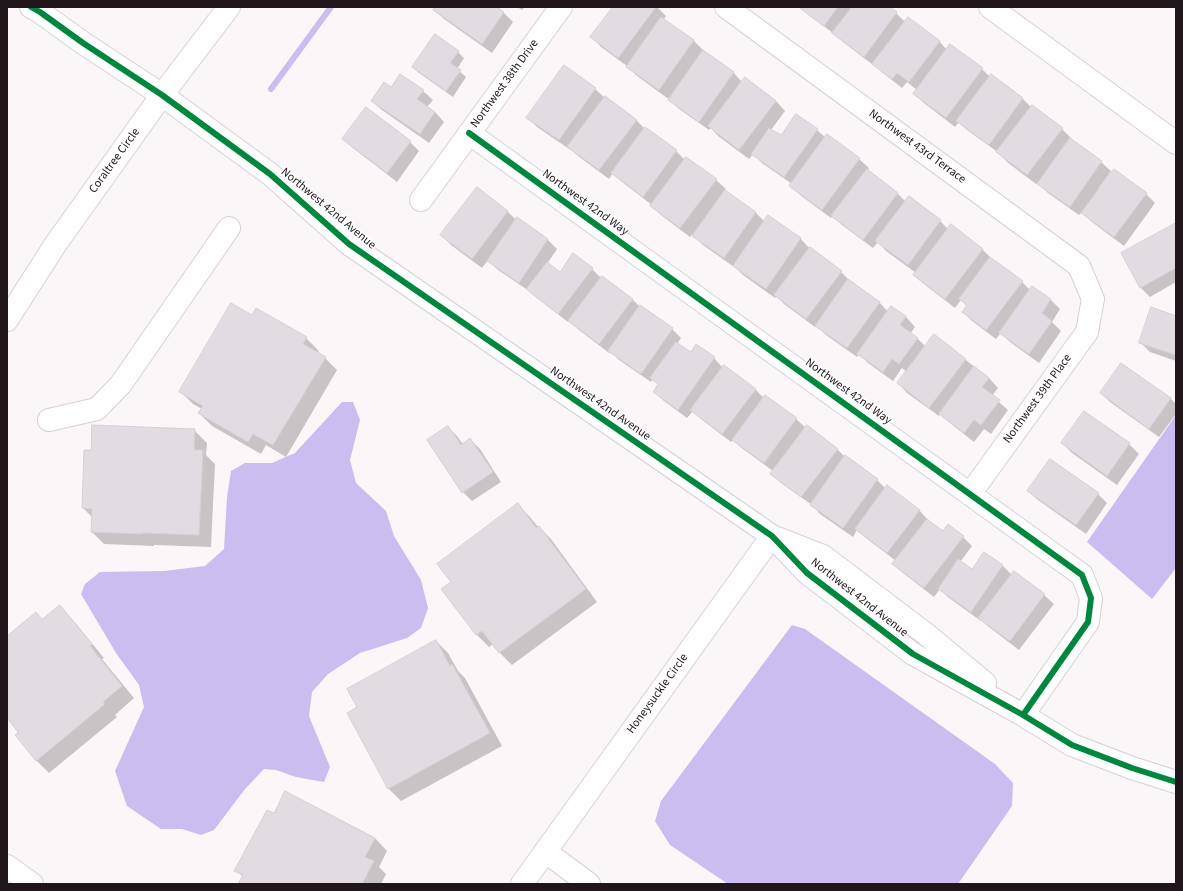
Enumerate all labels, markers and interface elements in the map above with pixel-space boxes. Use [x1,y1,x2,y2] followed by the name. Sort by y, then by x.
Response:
[468,37,542,131] street label: Northwest 38th Drive
[866,107,968,187] street label: Northwest 43rd Terrace
[87,126,143,196] street label: Coraltree Circle
[278,165,378,253] street label: Northwest 42nd Avenue
[539,167,631,239] street label: Northwest 42nd Way
[1001,352,1075,446] street label: Northwest 39th Place
[802,356,894,428] street label: Northwest 42nd Way
[547,364,653,444] street label: Northwest 42nd Avenue
[808,556,910,640] street label: Northwest 42nd Avenue
[624,651,692,737] street label: Honeysuckle Circle

